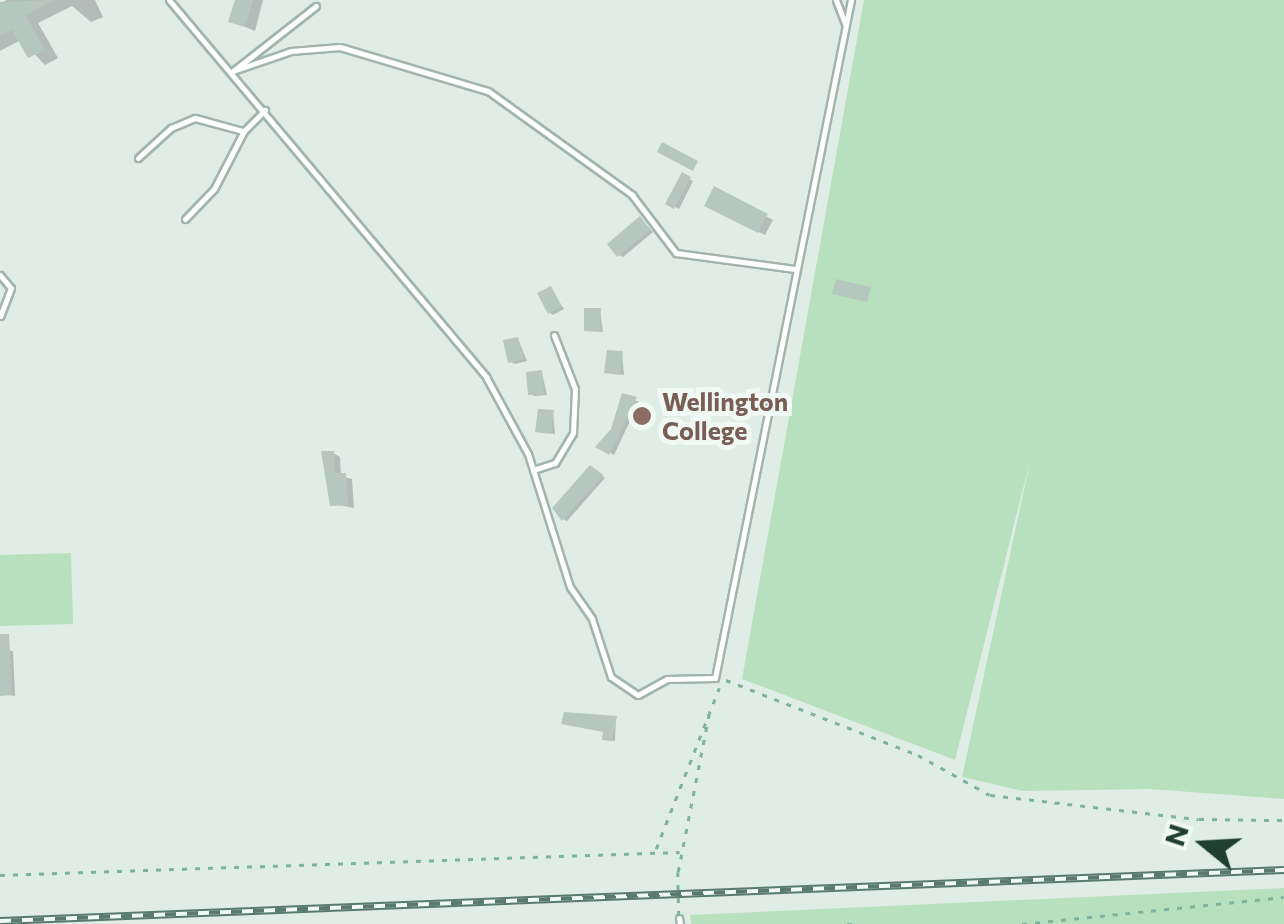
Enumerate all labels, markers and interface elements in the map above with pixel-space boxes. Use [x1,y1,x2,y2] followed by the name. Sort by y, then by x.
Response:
[662,387,788,446] place label: Wellington College
[631,405,653,427] marker: Wellington College
[1154,794,1254,894] north arrow
[1156,819,1195,850] text: N

